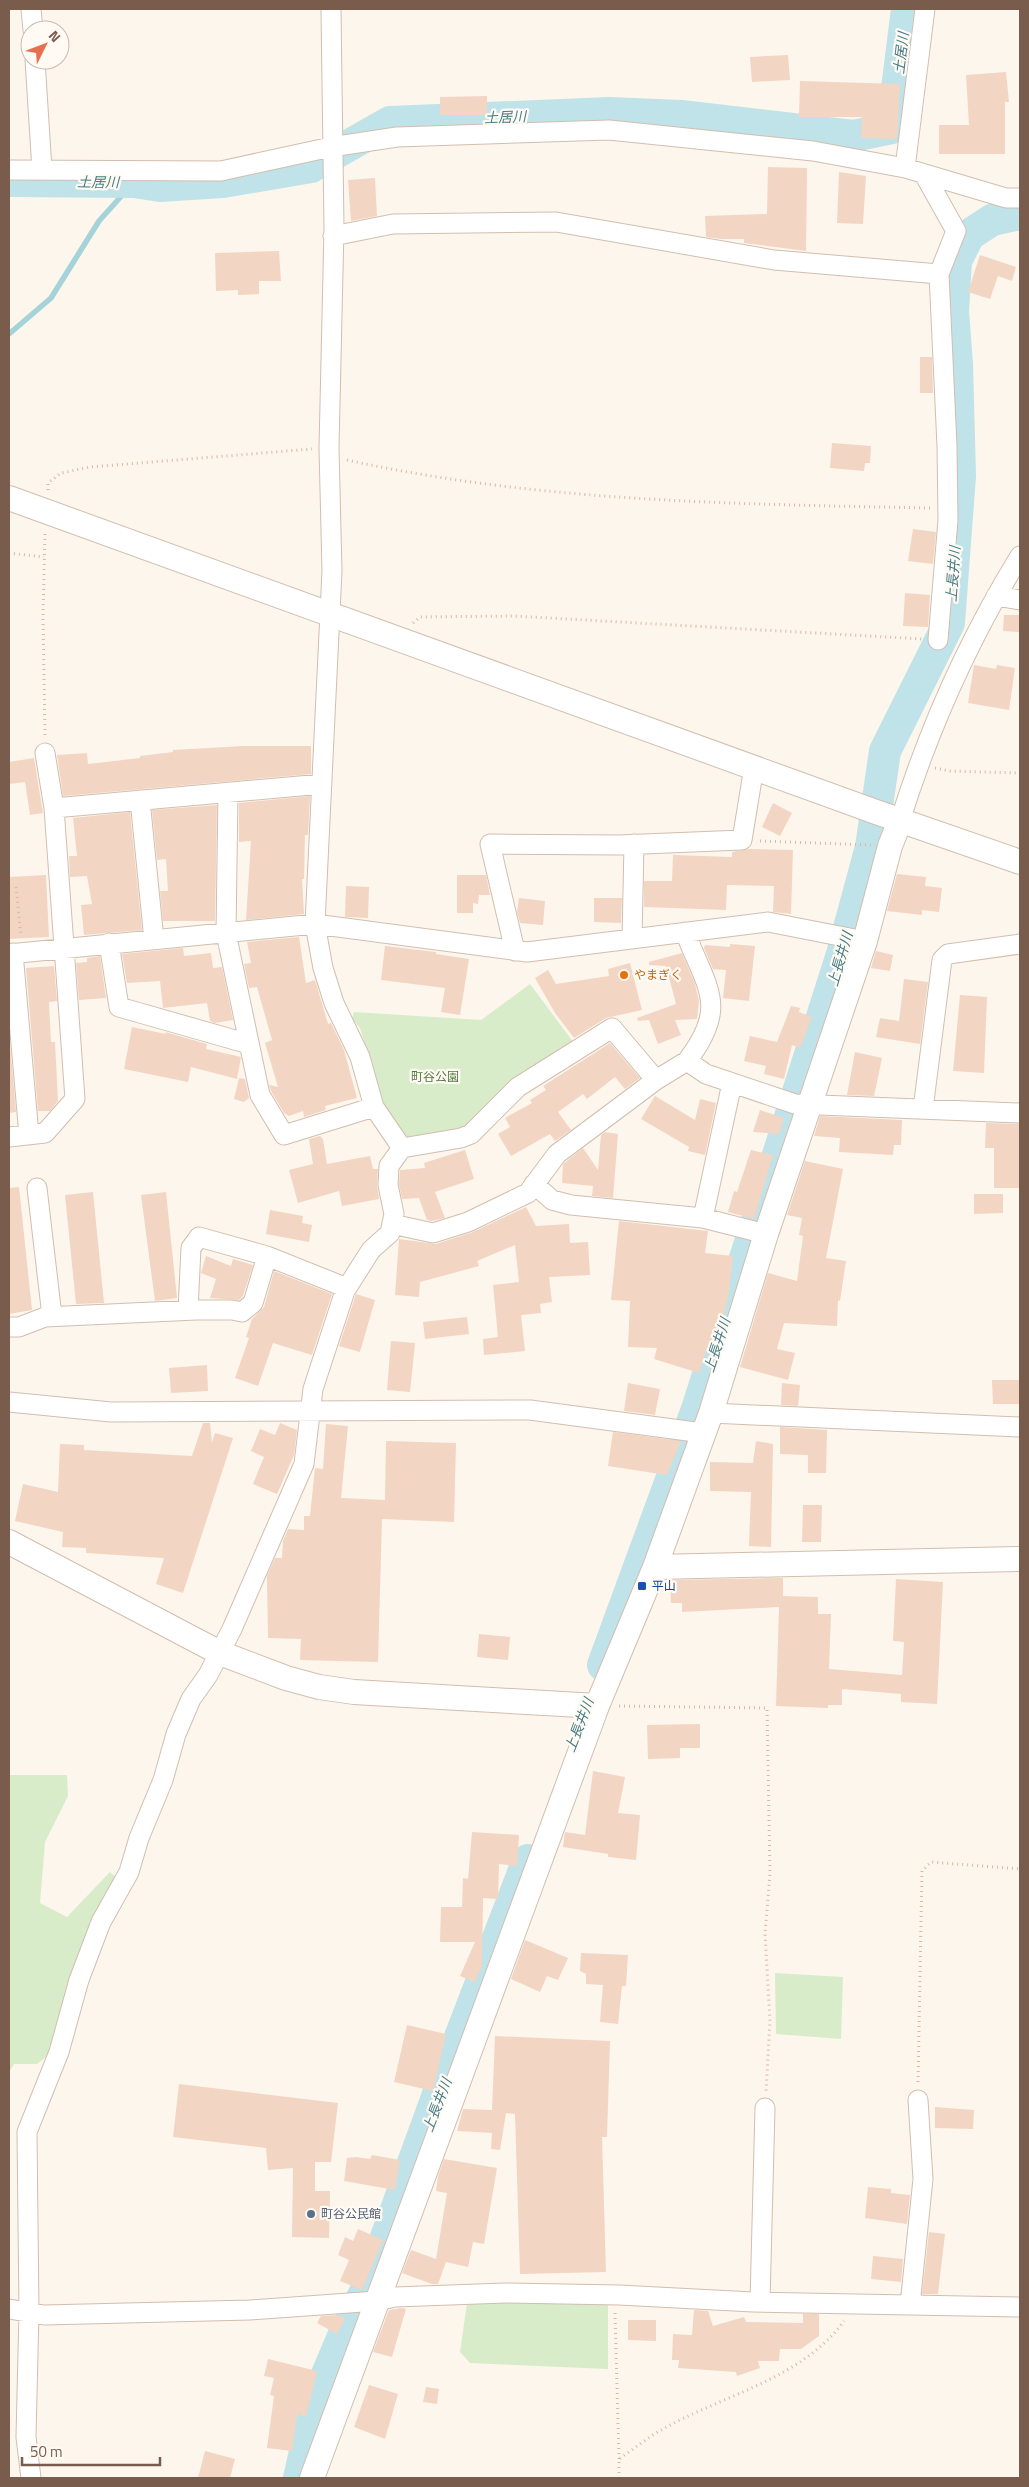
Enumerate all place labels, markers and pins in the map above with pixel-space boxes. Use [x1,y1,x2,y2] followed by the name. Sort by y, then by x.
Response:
[634,965,682,984] place label: やまぎく
[618,969,630,981] marker: やまぎく
[652,1576,676,1595] place label: 平山
[636,1580,648,1592] marker: 平山
[321,2204,381,2223] place label: 町谷公民館
[305,2208,317,2220] marker: 町谷公民館

